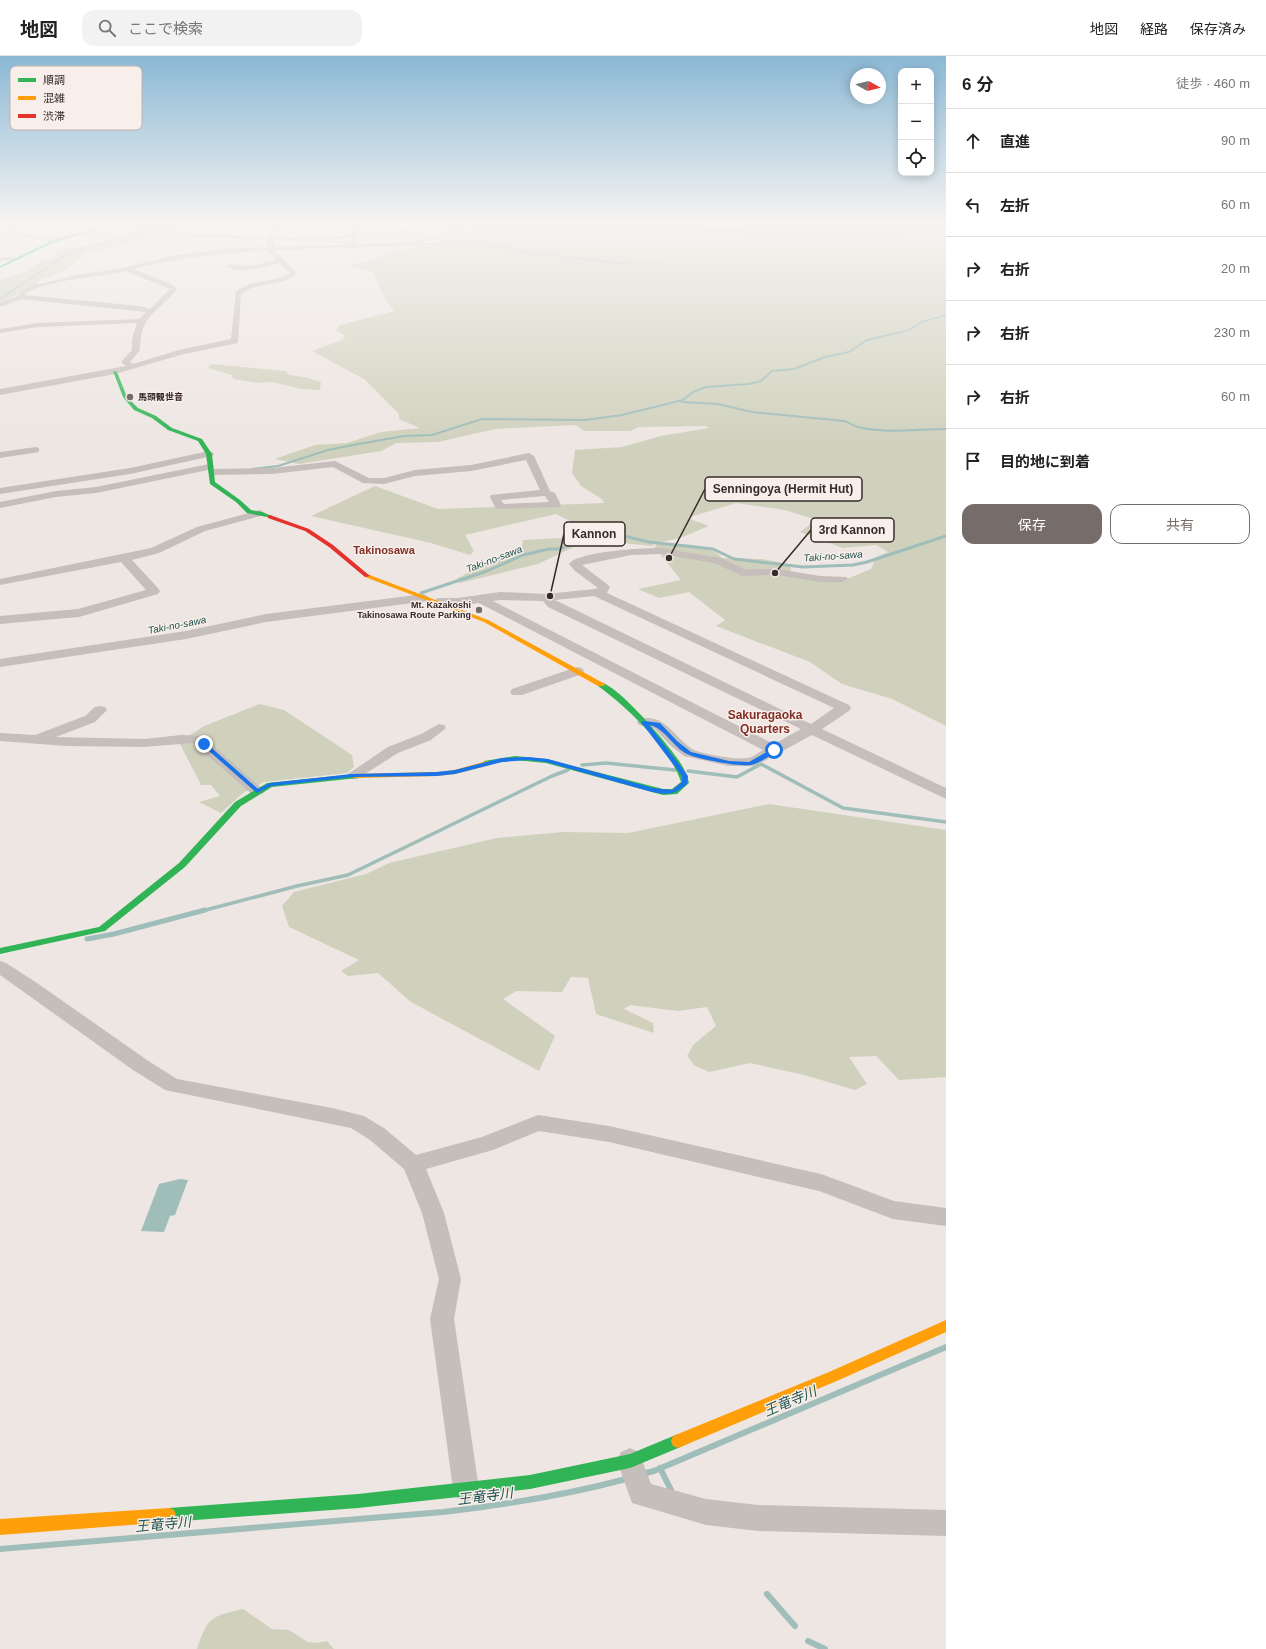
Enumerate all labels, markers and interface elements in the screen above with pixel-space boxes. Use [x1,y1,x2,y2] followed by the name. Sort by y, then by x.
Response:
[82,10,362,46] search box
[96,17,118,39] icon: search
[20,19,58,40] text: 地図
[128,20,203,37] text: ここで検索
[1090,21,1118,37] text: 地図
[1140,21,1168,37] text: 経路
[1190,21,1246,37] text: 保存済み
[10,66,142,130] legend
[850,68,886,104] north arrow
[898,68,934,176] map controls
[898,68,934,104] button: +
[43,74,65,86] text: 順調
[962,75,993,94] text: 6 分
[1176,76,1250,91] text: 徒歩 · 460 m
[43,92,65,104] text: 混雑
[898,104,934,140] button: −
[43,110,65,122] text: 渋滞
[962,130,984,152] icon: ahead
[1000,133,1030,150] text: 直進
[1221,133,1250,148] text: 90 m
[898,140,934,176] button: locate
[962,194,984,216] icon: left
[1000,197,1030,214] text: 左折
[1221,197,1250,212] text: 60 m
[962,258,984,280] icon: right
[1000,261,1030,278] text: 右折
[1221,261,1250,276] text: 20 m
[962,322,984,344] icon: right
[1000,325,1030,342] text: 右折
[1214,325,1250,340] text: 230 m
[962,386,984,408] icon: right
[1000,389,1030,406] text: 右折
[1221,389,1250,404] text: 60 m
[125,392,135,402] marker: 馬頭観世音
[138,392,183,402] place label: 馬頭観世音
[962,450,984,472] icon: arrive
[1000,453,1090,470] text: 目的地に到着
[705,477,862,501] callout: Senningoya (Hermit Hut)
[713,482,853,496] text: Senningoya (Hermit Hut)
[962,504,1102,544] button: 保存
[1110,504,1250,544] button: 共有
[811,518,894,542] callout: 3rd Kannon
[564,522,625,546] callout: Kannon
[819,523,885,537] text: 3rd Kannon
[572,527,616,541] text: Kannon
[464,543,524,575] water label: Taki-no-sawa
[353,544,416,556] district label: Takinosawa
[803,548,863,564] water label: Taki-no-sawa
[357,600,471,620] place label: Mt. Kazakoshi Takinosawa Route Parking
[474,605,484,615] marker: Mt. Kazakoshi Takinosawa Route Parking
[147,614,207,636] water label: Taki-no-sawa
[728,708,803,736] district label: Sakuragaoka Quarters
[195,735,213,753] route end
[765,741,783,759] route start
[761,1382,821,1419] water label: 王竜寺川
[456,1484,516,1507] water label: 王竜寺川
[134,1513,194,1534] water label: 王竜寺川

